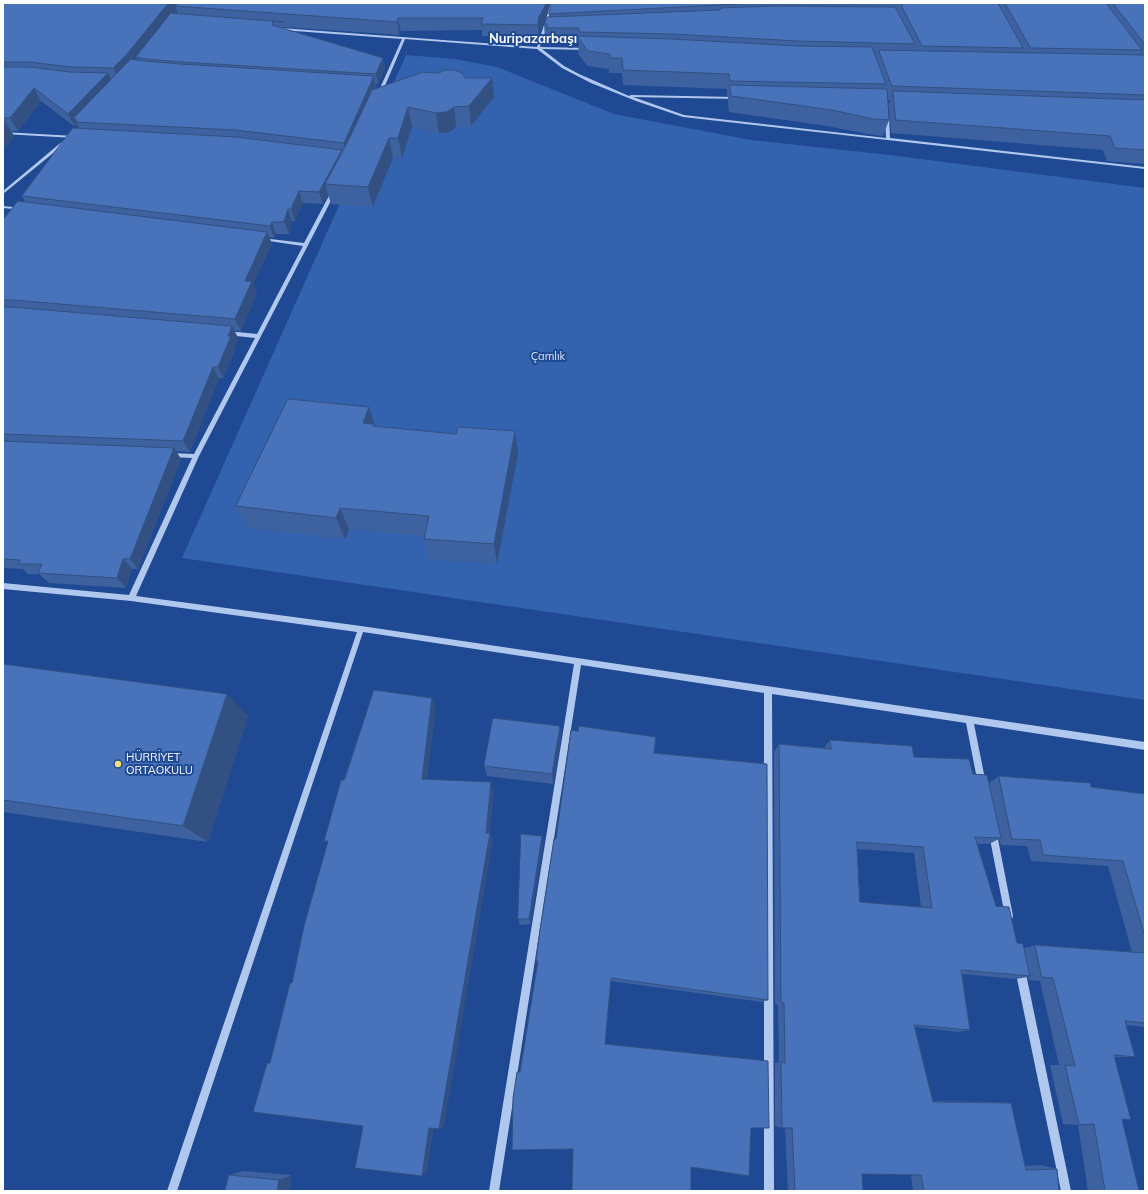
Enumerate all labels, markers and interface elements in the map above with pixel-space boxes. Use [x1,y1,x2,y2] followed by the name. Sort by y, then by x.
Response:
[489,31,577,47] district label: Nuripazarbaşı
[531,350,565,364] park label: Çamlık
[126,751,193,777] place label: HÜRRİYET ORTAOKULU
[113,759,123,769] marker: HÜRRİYET ORTAOKULU

